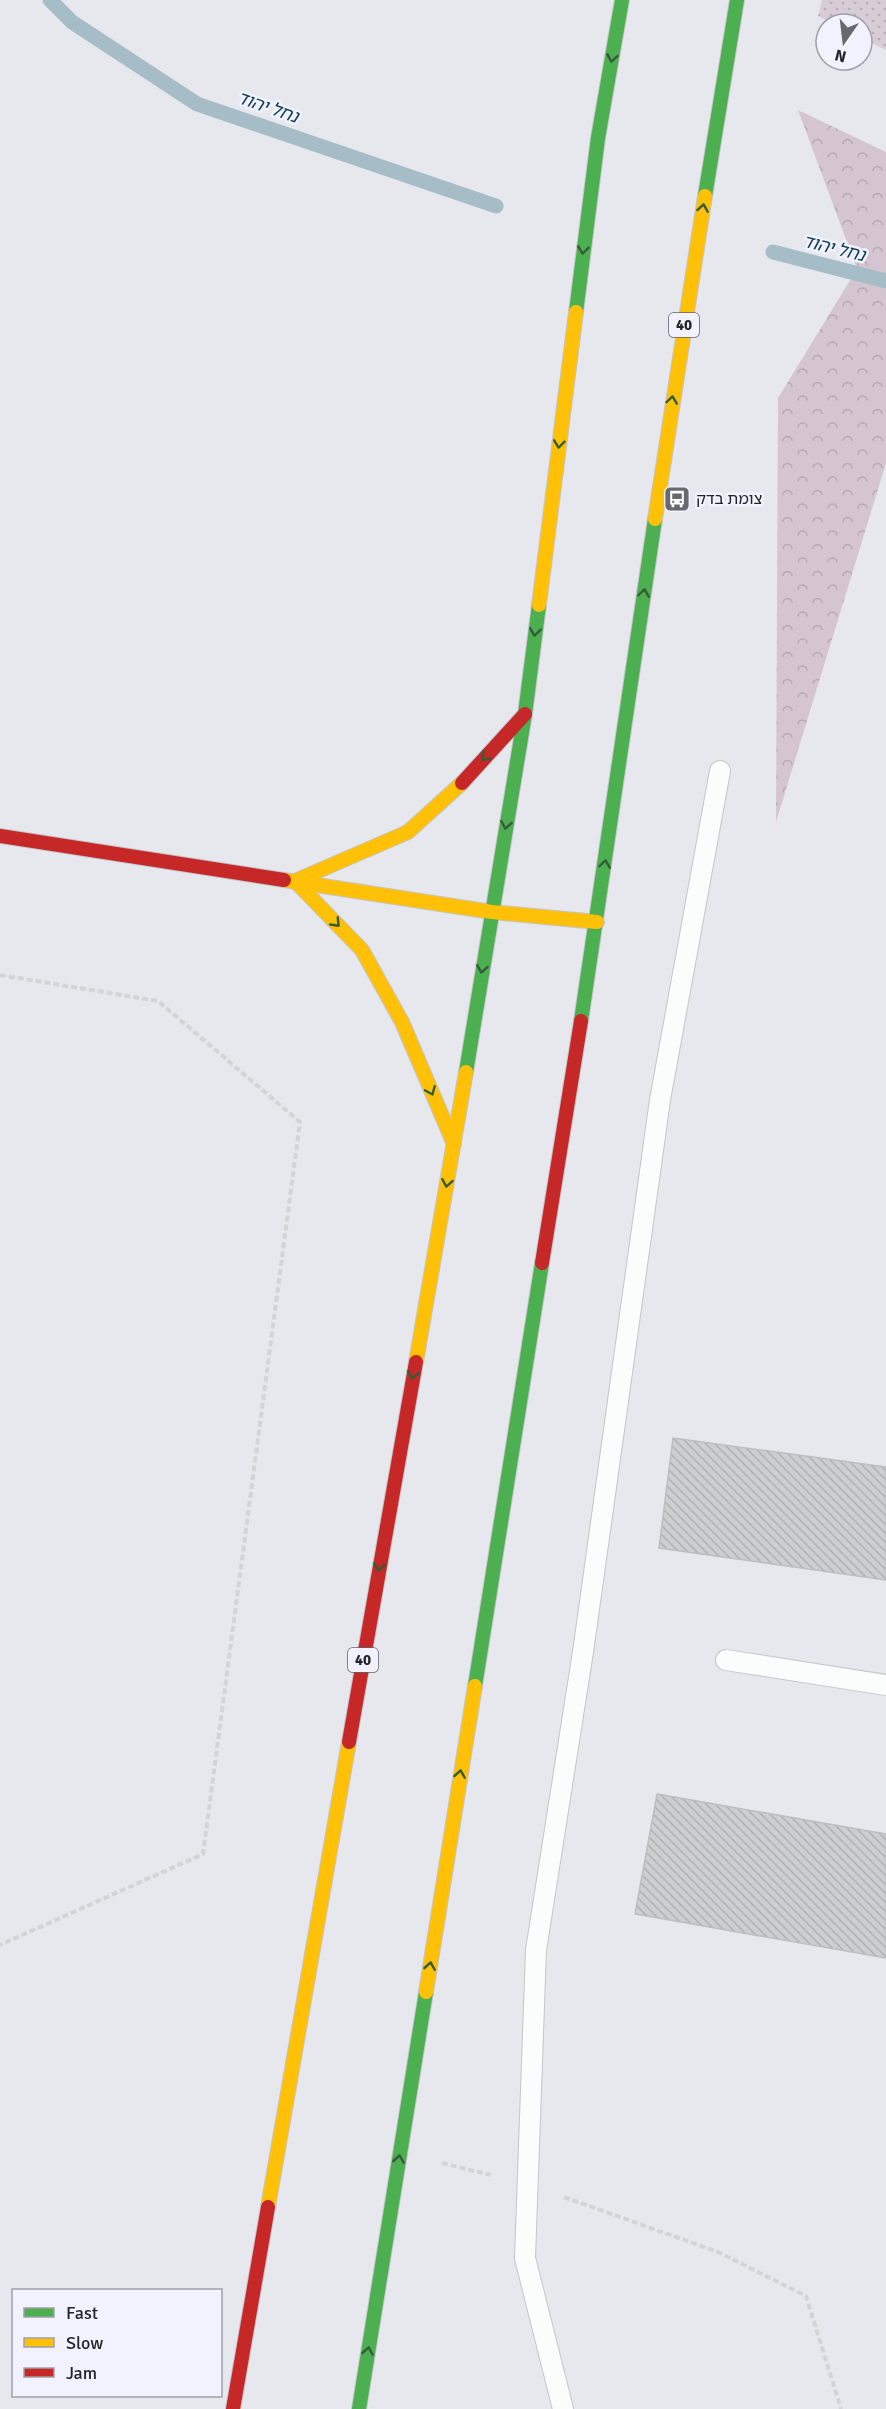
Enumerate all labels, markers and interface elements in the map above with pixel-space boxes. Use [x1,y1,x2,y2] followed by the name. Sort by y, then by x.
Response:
[814,12,874,72] north arrow
[833,45,848,67] text: N
[606,52,619,62] one-way arrow
[234,86,303,128] water label: נחל יהוד
[696,203,708,212] one-way arrow
[801,230,869,267] water label: נחל יהוד
[578,246,590,255] one-way arrow
[669,313,699,337] road number: 40
[666,396,678,405] one-way arrow
[553,439,566,448] one-way arrow
[662,484,692,514] bus stop icon: צומת בדק
[696,489,763,509] place label: צומת בדק
[637,589,649,598] one-way arrow
[529,627,542,636] one-way arrow
[481,751,492,761] one-way arrow
[501,820,513,829] one-way arrow
[598,859,610,868] one-way arrow
[328,915,339,926] one-way arrow
[476,964,489,974] one-way arrow
[424,1084,436,1095] one-way arrow
[441,1177,454,1187] one-way arrow
[407,1369,420,1379] one-way arrow
[374,1562,386,1571] one-way arrow
[348,1648,378,1672] road number: 40
[454,1769,466,1778] one-way arrow
[423,1961,435,1971] one-way arrow
[392,2154,405,2164] one-way arrow
[12,2289,222,2397] legend
[66,2302,98,2324] text: Fast
[66,2332,103,2354] text: Slow
[362,2347,374,2356] one-way arrow
[66,2362,97,2384] text: Jam

